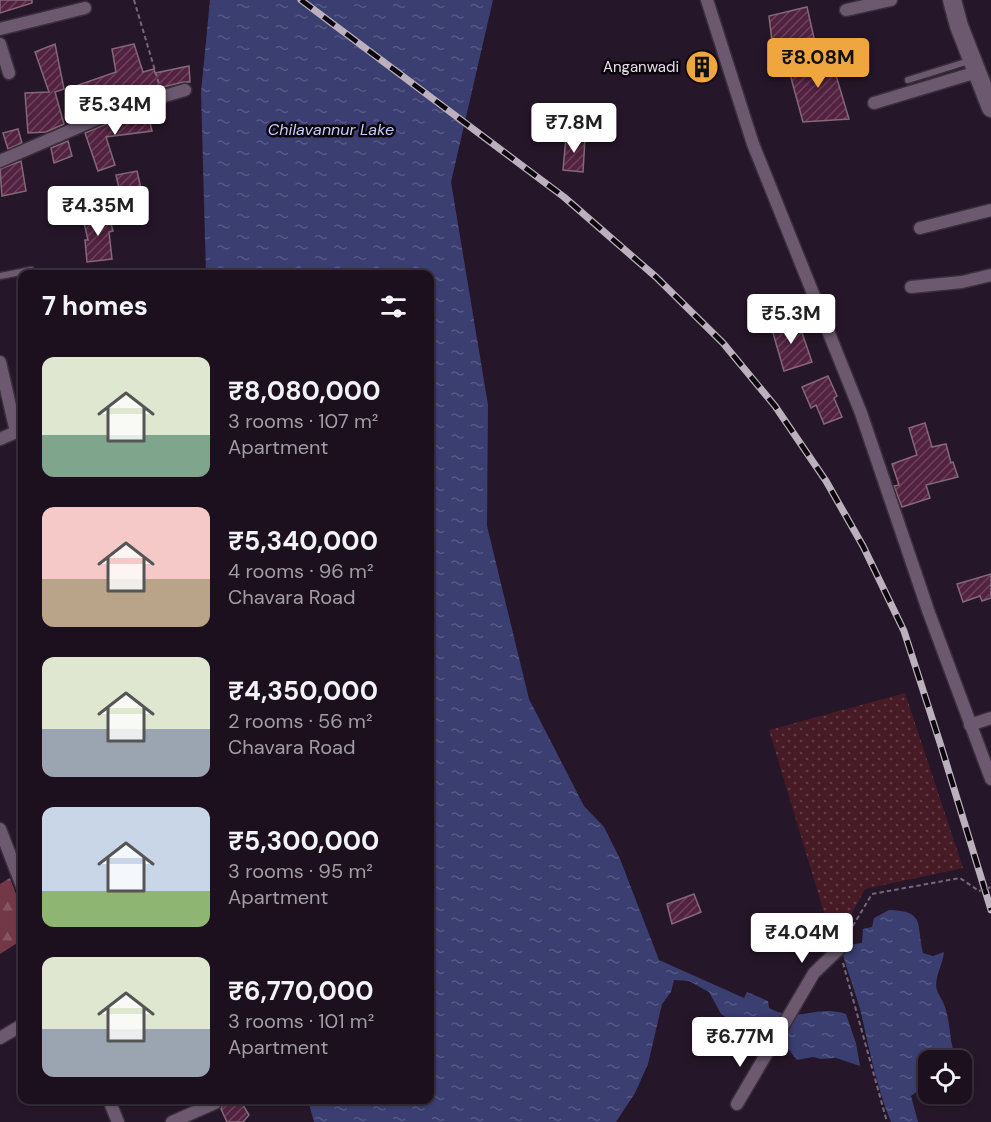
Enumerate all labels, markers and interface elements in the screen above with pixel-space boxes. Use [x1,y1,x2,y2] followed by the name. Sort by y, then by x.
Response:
[769,38,867,89] pin: ₹8.08M
[781,44,855,70] text: ₹8.08M
[684,49,720,85] building icon: Anganwadi
[603,57,679,77] place label: Anganwadi
[66,85,164,136] pin: ₹5.34M
[79,91,151,117] text: ₹5.34M
[532,103,616,154] pin: ₹7.8M
[545,109,603,135] text: ₹7.8M
[268,119,394,140] water label: Chilavannur Lake
[49,186,147,237] pin: ₹4.35M
[62,192,134,218] text: ₹4.35M
[42,289,148,323] text: 7 homes
[377,290,410,323] icon: filters
[749,294,833,345] pin: ₹5.3M
[761,300,821,326] text: ₹5.3M
[228,374,380,408] text: ₹8,080,000
[90,381,162,453] icon: home
[228,408,378,434] text: 3 rooms · 107 m²
[228,434,328,460] text: Apartment
[228,524,378,558] text: ₹5,340,000
[90,531,162,603] icon: home
[228,558,374,584] text: 4 rooms · 96 m²
[228,584,355,610] text: Chavara Road
[228,674,378,708] text: ₹4,350,000
[90,681,162,753] icon: home
[228,708,373,734] text: 2 rooms · 56 m²
[228,734,355,760] text: Chavara Road
[228,824,379,858] text: ₹5,300,000
[90,831,162,903] icon: home
[228,858,373,884] text: 3 rooms · 95 m²
[228,884,328,910] text: Apartment
[753,913,851,964] pin: ₹4.04M
[765,919,839,945] text: ₹4.04M
[228,974,373,1008] text: ₹6,770,000
[90,981,162,1053] icon: home
[228,1008,374,1034] text: 3 rooms · 101 m²
[691,1017,789,1068] pin: ₹6.77M
[706,1023,774,1049] text: ₹6.77M
[228,1034,328,1060] text: Apartment
[918,1050,972,1104] map controls
[918,1050,972,1104] button: locate

